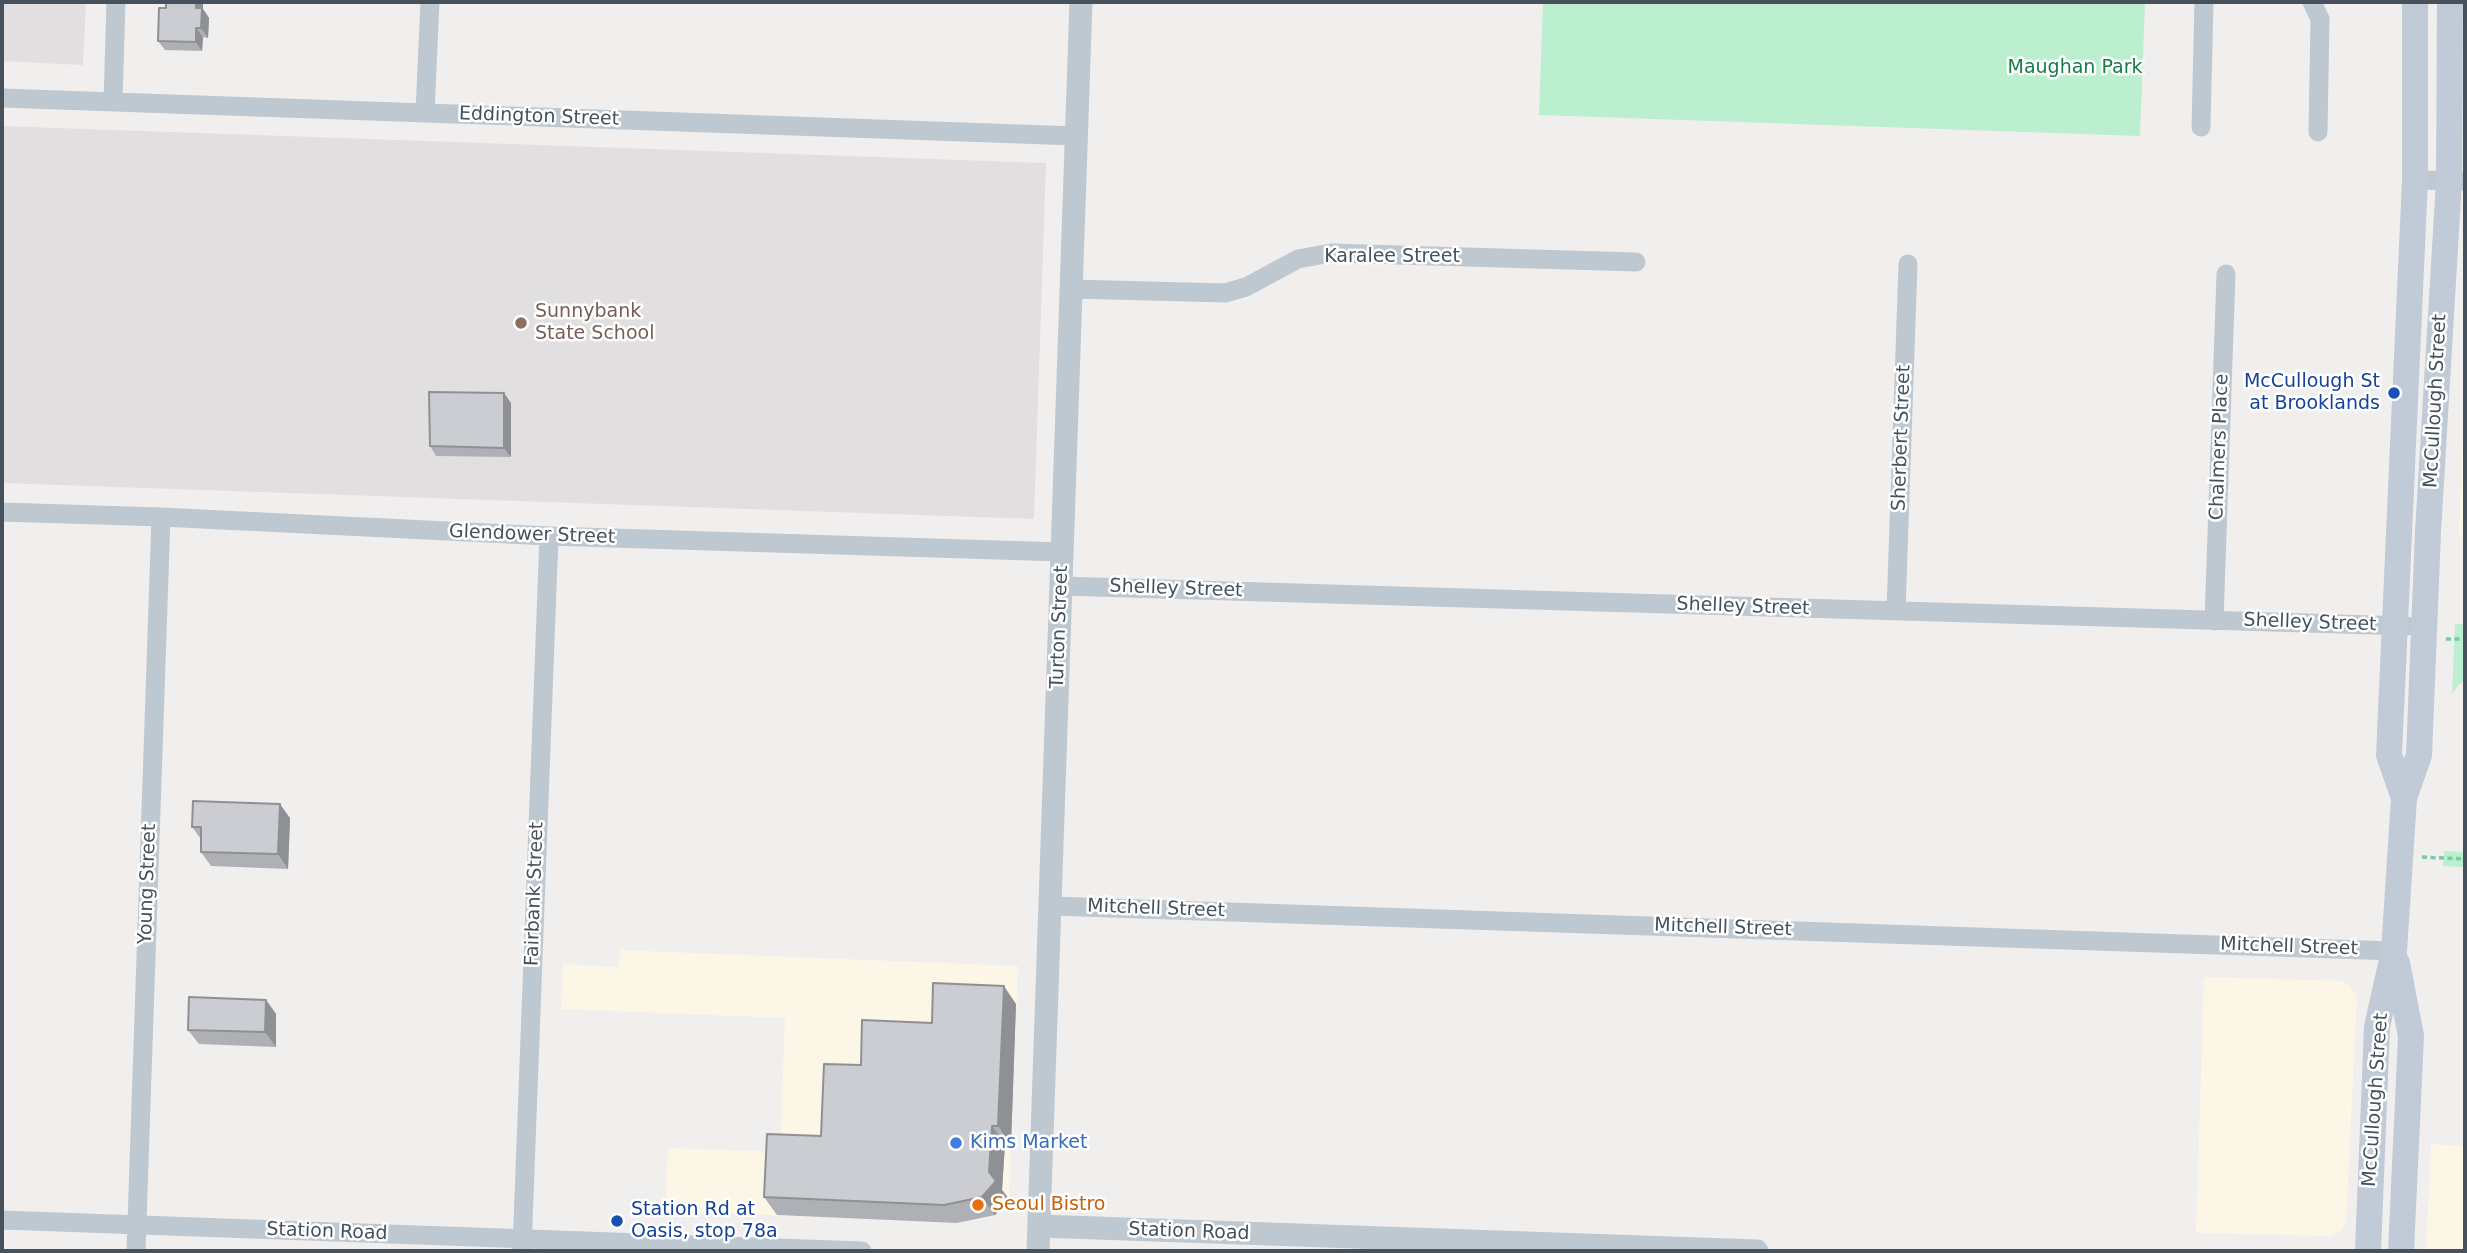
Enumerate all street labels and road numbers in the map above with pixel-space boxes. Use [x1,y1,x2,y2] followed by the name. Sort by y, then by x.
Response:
[458,103,620,131] street label: Eddington Street
[1324,246,1460,268] street label: Karalee Street
[2420,313,2452,489] street label: McCullough Street
[1888,364,1916,512] street label: Sherbert Street
[2206,373,2234,521] street label: Chalmers Place
[449,521,615,549] street label: Glendower Street
[1046,565,1074,689] street label: Turton Street
[1109,575,1243,603] street label: Shelley Street
[1676,593,1810,621] street label: Shelley Street
[2243,609,2377,637] street label: Shelley Street
[521,821,549,967] street label: Fairbank Street
[135,823,161,945] street label: Young Street
[1087,895,1225,923] street label: Mitchell Street
[1654,914,1792,942] street label: Mitchell Street
[2220,933,2358,961] street label: Mitchell Street
[2359,1012,2393,1188] street label: McCullough Street
[266,1218,388,1246] street label: Station Road
[1128,1218,1250,1246] street label: Station Road

